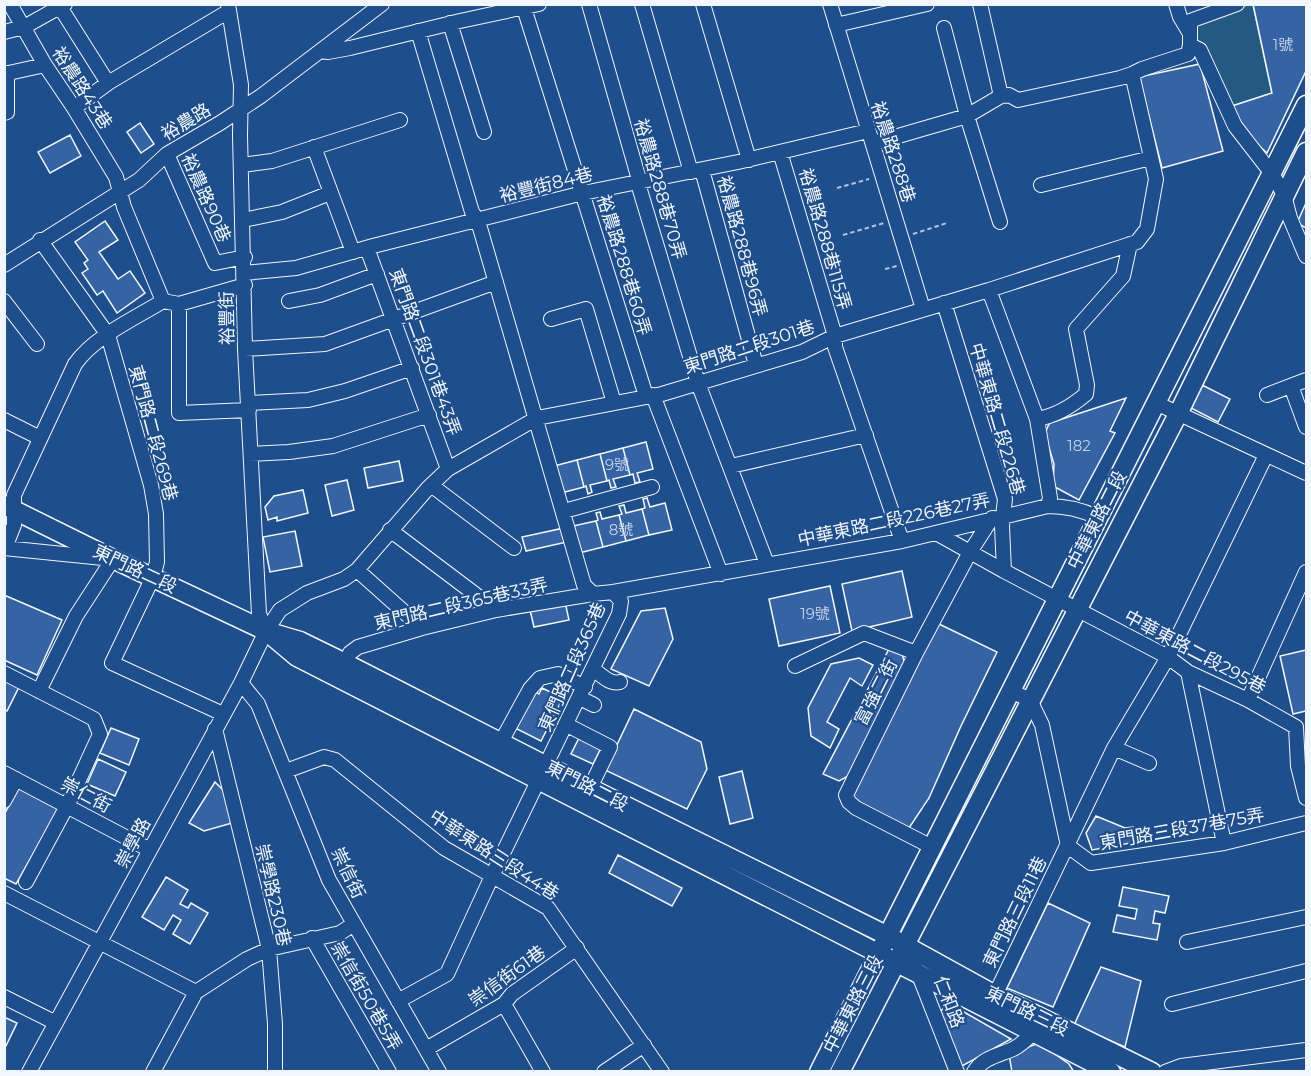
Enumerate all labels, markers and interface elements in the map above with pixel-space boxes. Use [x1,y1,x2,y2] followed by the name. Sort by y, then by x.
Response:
[1273,35,1293,54] house number: 1號
[47,43,117,133] street label: 裕農路43巷
[157,99,215,145] street label: 裕農路
[866,99,920,205] street label: 裕農路288巷
[629,116,691,262] street label: 裕農路288巷70弄
[177,150,235,246] street label: 裕農路90巷
[497,163,595,207] street label: 裕豐街84巷
[794,166,856,312] street label: 裕農路288巷115弄
[713,173,771,319] street label: 裕農路288巷96弄
[592,192,656,338] street label: 裕農路288巷60弄
[385,265,465,439] street label: 東門路二段301巷43弄
[216,291,238,345] street label: 裕豐街
[681,315,817,379] street label: 東門路二段301巷
[965,340,1029,498] street label: 中華東路二段226巷
[124,362,182,504] street label: 東門路二段269巷
[1067,436,1091,455] house number: 182
[605,455,629,474] house number: 9號
[1063,467,1131,573] street label: 中華東路二段
[796,489,992,551] street label: 中華東路二段226巷27弄
[609,520,633,539] house number: 8號
[90,540,180,598] street label: 東門路二段
[372,573,550,635] street label: 東門路二段365巷33弄
[534,599,610,735] street label: 東們路二段365巷
[800,604,830,623] house number: 19號
[1120,605,1270,699] street label: 中華東路二段295巷
[850,655,902,729] street label: 富強二街
[542,756,632,816] street label: 東門路二段
[57,773,115,817] street label: 崇仁街
[1098,804,1266,854] street label: 東門路三段37巷75弄
[425,805,563,905] street label: 中華東路三段44巷
[111,814,155,872] street label: 崇學路
[251,842,295,948] street label: 崇學路230巷
[326,844,370,902] street label: 崇信街
[979,853,1051,971] street label: 東門路三段11巷
[326,938,406,1054] street label: 崇信街50巷5弄
[464,941,550,1011] street label: 崇信街61巷
[819,951,887,1057] street label: 中華東路三段
[929,973,969,1031] street label: 仁和路
[982,981,1072,1041] street label: 東門路三段

